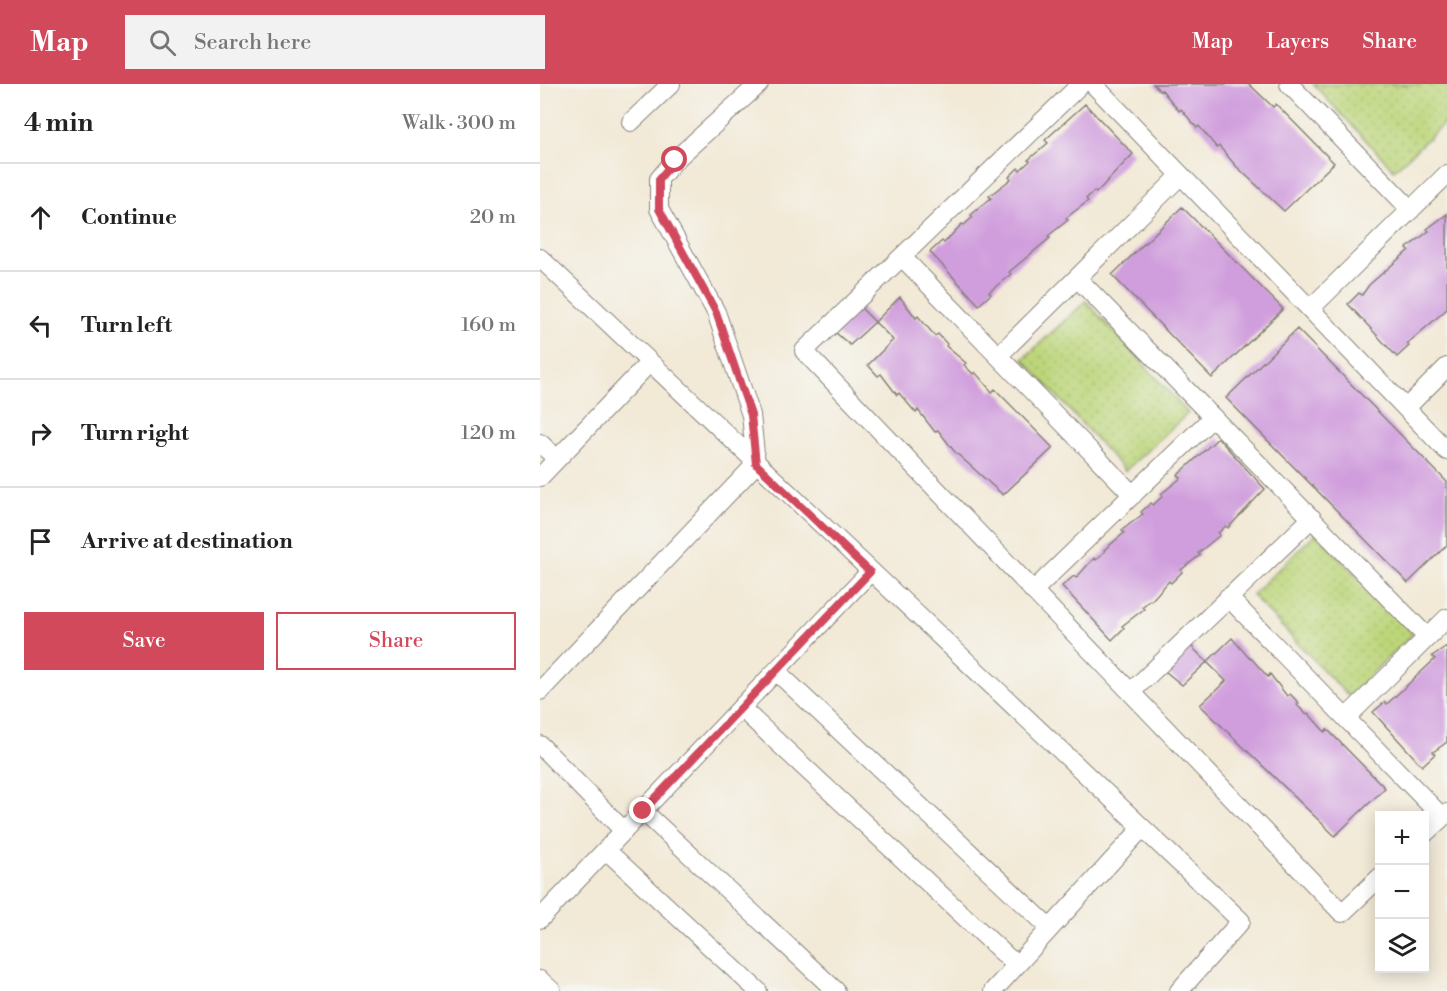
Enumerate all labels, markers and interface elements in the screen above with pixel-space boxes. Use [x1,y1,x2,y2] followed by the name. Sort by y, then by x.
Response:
[125,15,545,69] search box
[30,25,89,60] text: Map
[146,26,179,59] icon: search
[194,29,311,56] text: Search here
[1192,29,1233,55] text: Map
[1266,29,1329,55] text: Layers
[1362,29,1417,55] text: Share
[24,107,94,139] text: 4 min
[402,111,516,136] text: Walk · 300 m
[661,146,687,172] route start
[24,201,57,234] icon: ahead
[81,204,177,231] text: Continue
[470,205,516,230] text: 20 m
[24,309,57,342] icon: left
[81,312,172,339] text: Turn left
[461,313,516,338] text: 160 m
[24,417,57,450] icon: right
[81,420,189,447] text: Turn right
[461,421,516,446] text: 120 m
[24,525,57,558] icon: arrive
[81,528,293,555] text: Arrive at destination
[24,612,264,670] button: Save
[276,612,516,670] button: Share
[629,797,655,823] route end
[1375,811,1429,973] map controls
[1375,811,1429,865] button: +
[1375,865,1429,919] button: −
[1375,919,1429,973] button: layers

